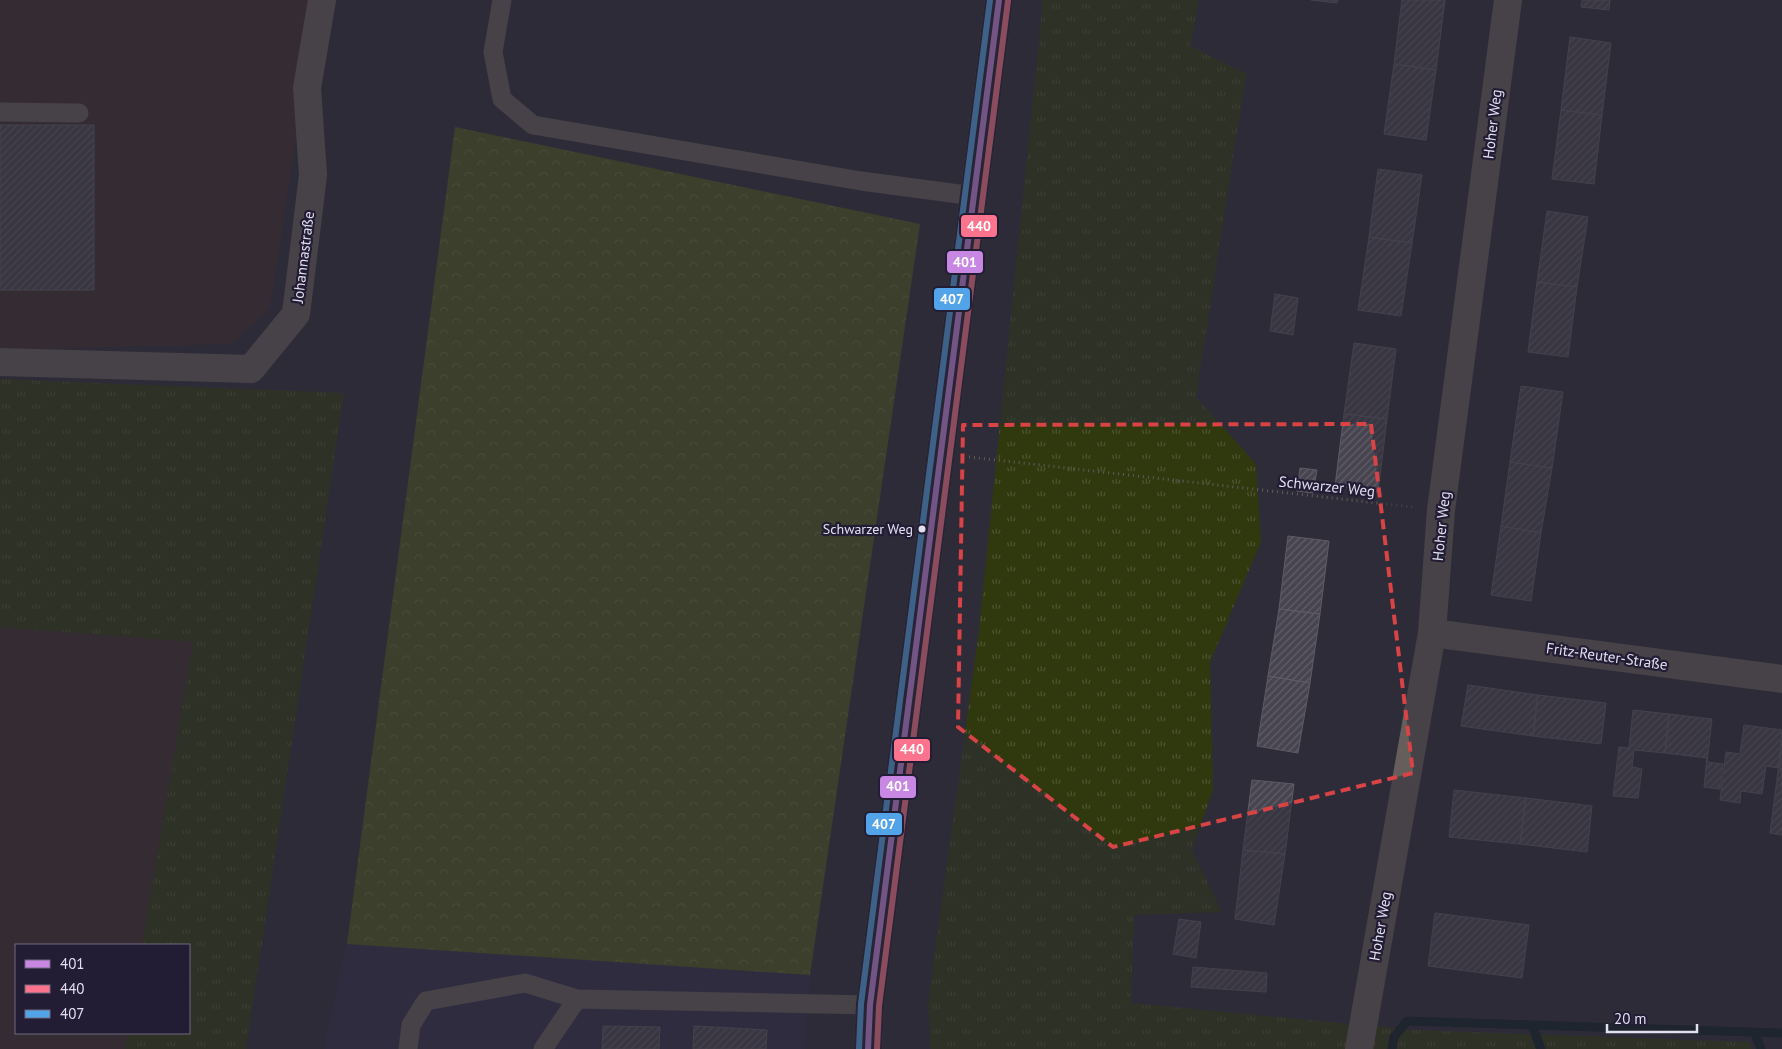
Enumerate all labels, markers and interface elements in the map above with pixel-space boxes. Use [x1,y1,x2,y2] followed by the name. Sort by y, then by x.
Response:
[1478,88,1506,160] street label: Hoher Weg
[288,210,318,305] street label: Johannastraße
[960,214,998,238] line badge: 440
[967,217,991,235] text: 440
[946,250,984,274] line badge: 401
[953,253,977,271] text: 401
[933,287,971,311] line badge: 407
[940,290,964,308] text: 407
[1278,471,1376,501] street label: Schwarzer Weg
[1428,490,1454,562] street label: Hoher Weg
[823,520,913,538] place label: Schwarzer Weg
[917,524,927,534] marker: Schwarzer Weg
[1545,638,1669,674] street label: Fritz-Reuter-Straße
[893,738,931,762] line badge: 440
[900,740,924,758] text: 440
[879,775,917,799] line badge: 401
[886,777,910,795] text: 401
[865,812,903,836] line badge: 407
[872,815,896,833] text: 407
[1365,890,1395,962] street label: Hoher Weg
[15,944,190,1034] legend
[60,954,85,973] text: 401
[60,979,85,998] text: 440
[1607,1002,1697,1034] scale bar
[60,1004,85,1023] text: 407
[1614,1009,1647,1028] text: 20 m

